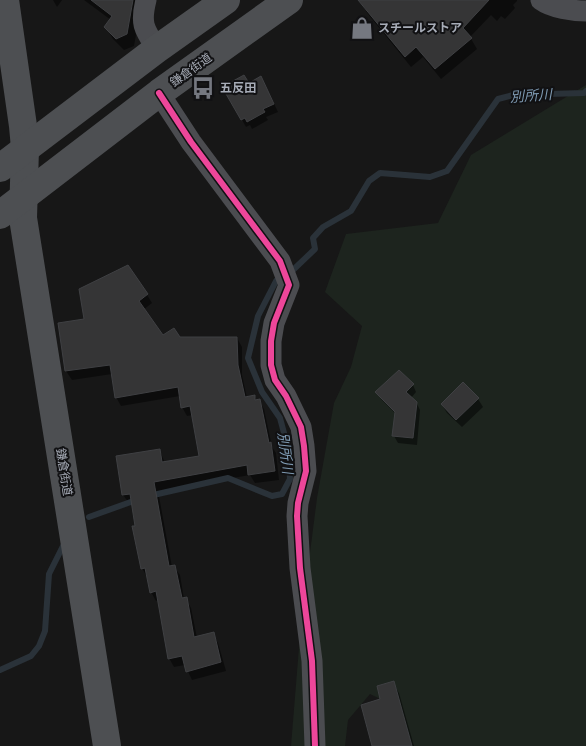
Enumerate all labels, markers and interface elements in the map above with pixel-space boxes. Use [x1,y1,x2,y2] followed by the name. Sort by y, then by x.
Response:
[349,15,375,41] shop icon: スチールストア
[378,21,462,35] place label: スチールストア
[167,50,215,90] street label: 鎌倉街道
[190,75,216,101] bus stop icon: 五反田
[220,81,256,95] place label: 五反田
[509,86,555,106] water label: 別所川
[274,431,296,477] water label: 別所川
[53,447,75,497] street label: 鎌倉街道

